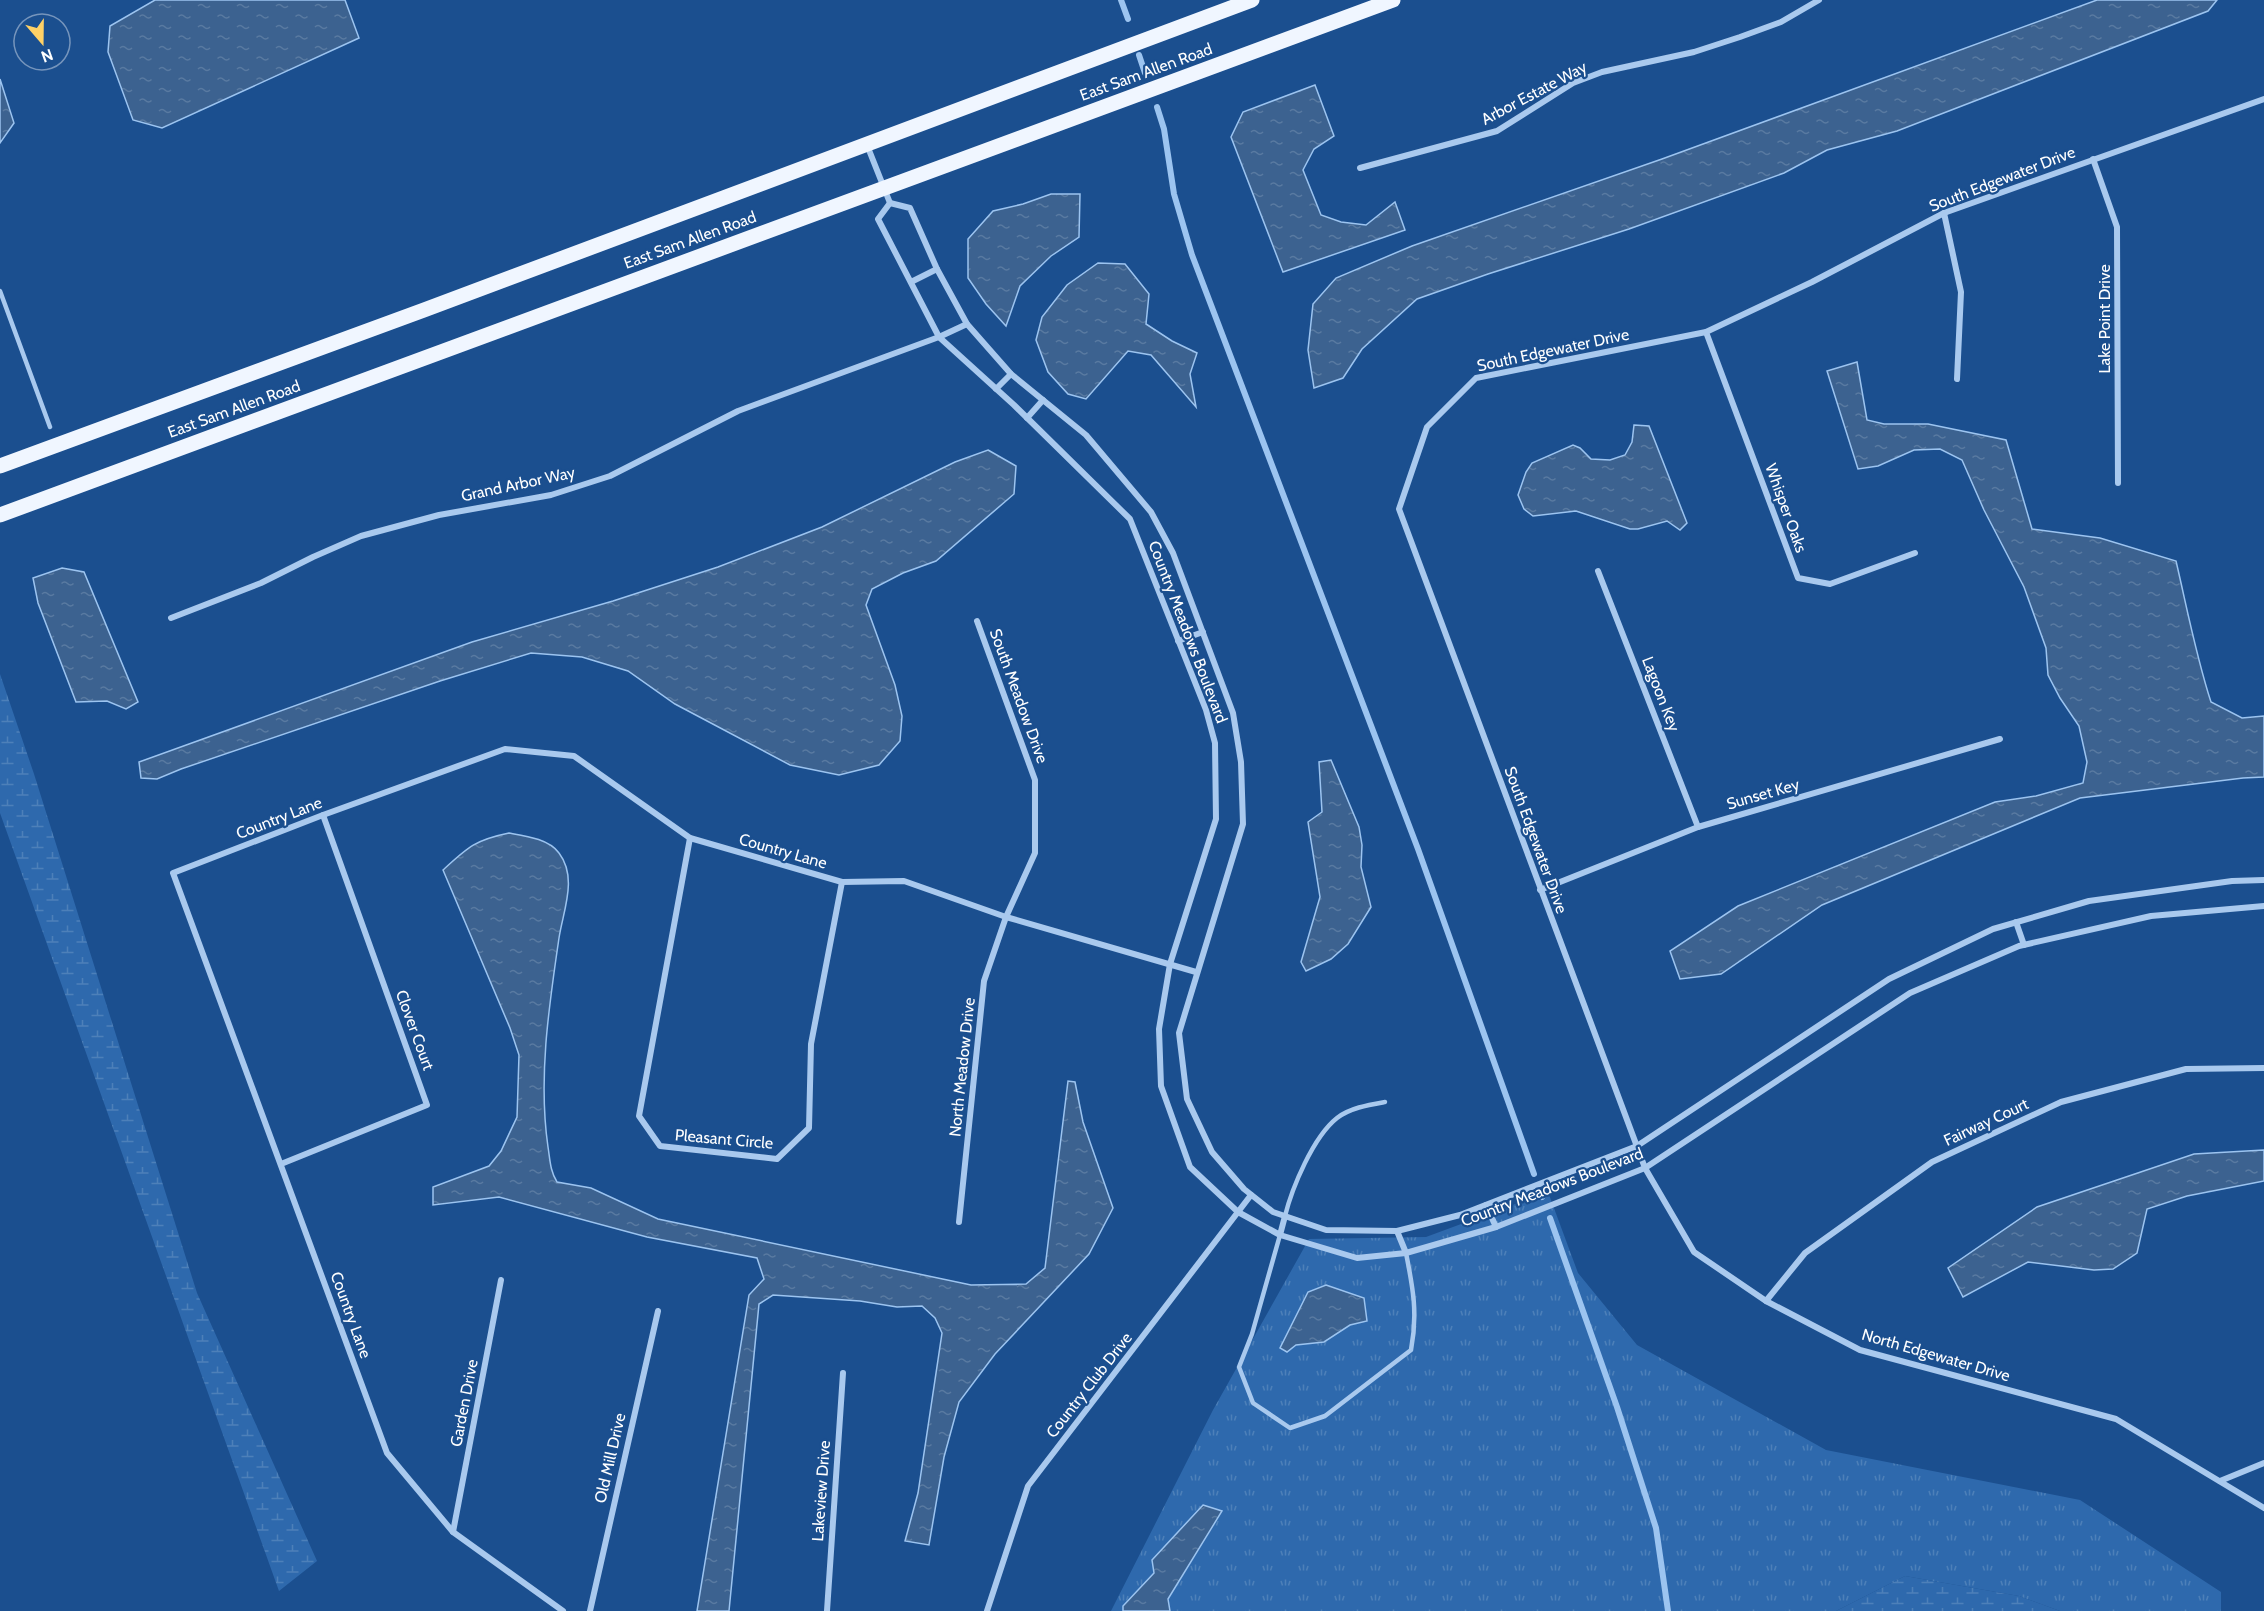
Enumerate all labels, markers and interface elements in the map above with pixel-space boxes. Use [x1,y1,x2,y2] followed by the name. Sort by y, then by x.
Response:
[12,12,72,72] north arrow
[1077,39,1215,105] street label: East Sam Allen Road
[38,45,56,66] text: N
[1478,57,1590,129] street label: Arbor Estate Way
[1926,142,2078,216] street label: South Edgewater Drive
[621,207,759,273] street label: East Sam Allen Road
[2095,264,2114,374] street label: Lake Point Drive
[1475,325,1631,375] street label: South Edgewater Drive
[165,376,303,442] street label: East Sam Allen Road
[1761,461,1811,555] street label: Whisper Oaks
[459,463,577,505] street label: Grand Arbor Way
[1144,538,1232,726] street label: Country Meadows Boulevard
[986,626,1052,766] street label: South Meadow Drive
[1638,654,1684,734] street label: Lagoon Key
[1501,764,1571,916] street label: South Edgewater Drive
[1724,775,1802,813] street label: Sunset Key
[233,793,325,843] street label: Country Lane
[737,829,829,873] street label: Country Lane
[392,987,439,1073] street label: Clover Court
[945,996,979,1138] street label: North Meadow Drive
[1941,1094,2032,1150] street label: Fairway Court
[674,1125,774,1153] street label: Pleasant Circle
[1458,1143,1646,1231] street label: Country Meadows Boulevard
[327,1269,375,1361] street label: Country Lane
[1860,1325,2012,1385] street label: North Edgewater Drive
[1042,1329,1136,1441] street label: Country Club Drive
[446,1358,482,1448] street label: Garden Drive
[590,1411,630,1505] street label: Old Mill Drive
[808,1440,834,1542] street label: Lakeview Drive

